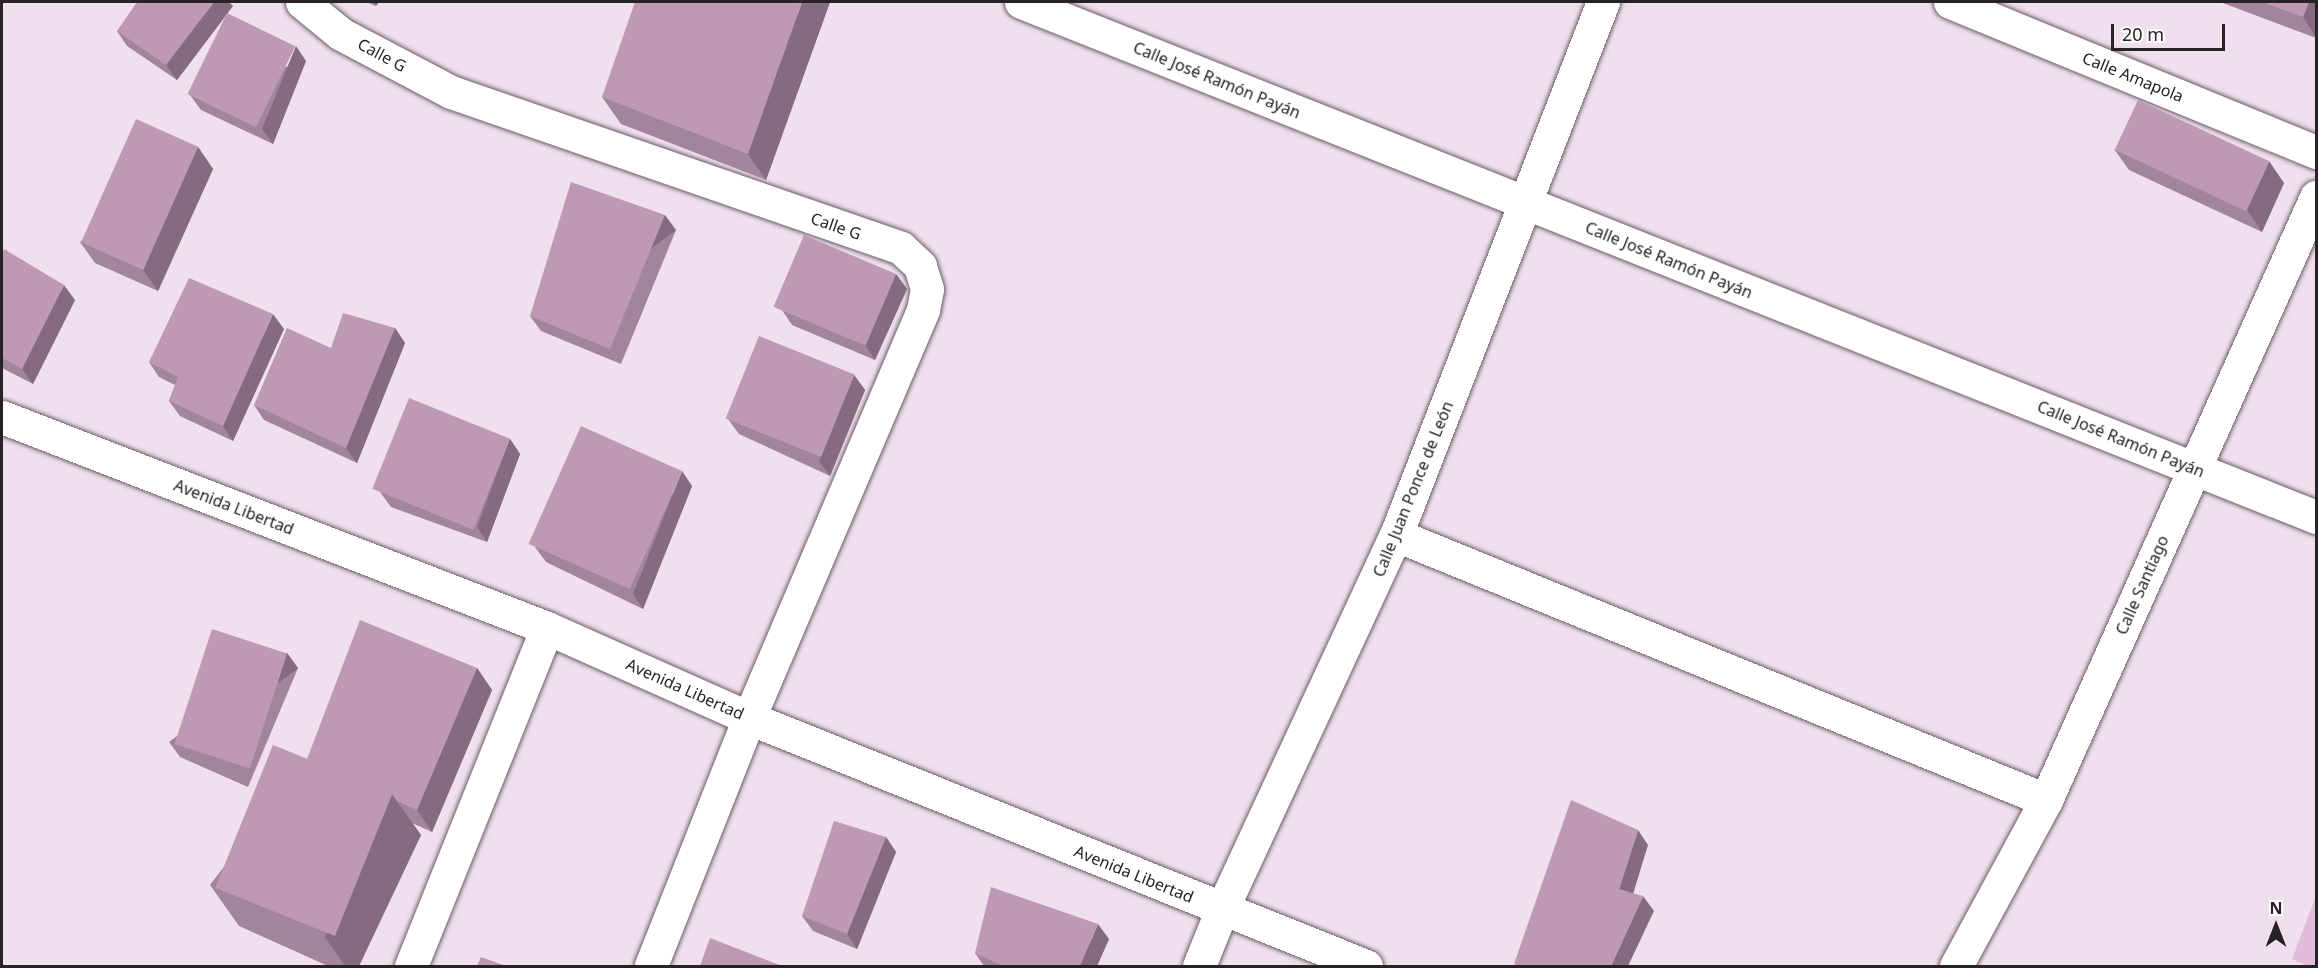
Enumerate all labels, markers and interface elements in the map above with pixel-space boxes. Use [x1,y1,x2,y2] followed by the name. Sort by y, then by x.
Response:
[2114,12,2228,50] scale bar
[2122,22,2164,46] text: 20 m
[354,34,410,76] street label: Calle G
[1131,38,1303,122] street label: Calle José Ramón Payán
[2080,48,2186,106] street label: Calle Amapola
[808,208,864,244] street label: Calle G
[1583,218,1755,302] street label: Calle José Ramón Payán
[2035,397,2207,481] street label: Calle José Ramón Payán
[1369,398,1457,580] street label: Calle Juan Ponce de León
[171,475,297,539] street label: Avenida Libertad
[2112,532,2172,638] street label: Calle Santiago
[623,654,747,724] street label: Avenida Libertad
[1072,841,1196,907] street label: Avenida Libertad
[2246,896,2306,956] north arrow
[2269,897,2283,919] text: N

